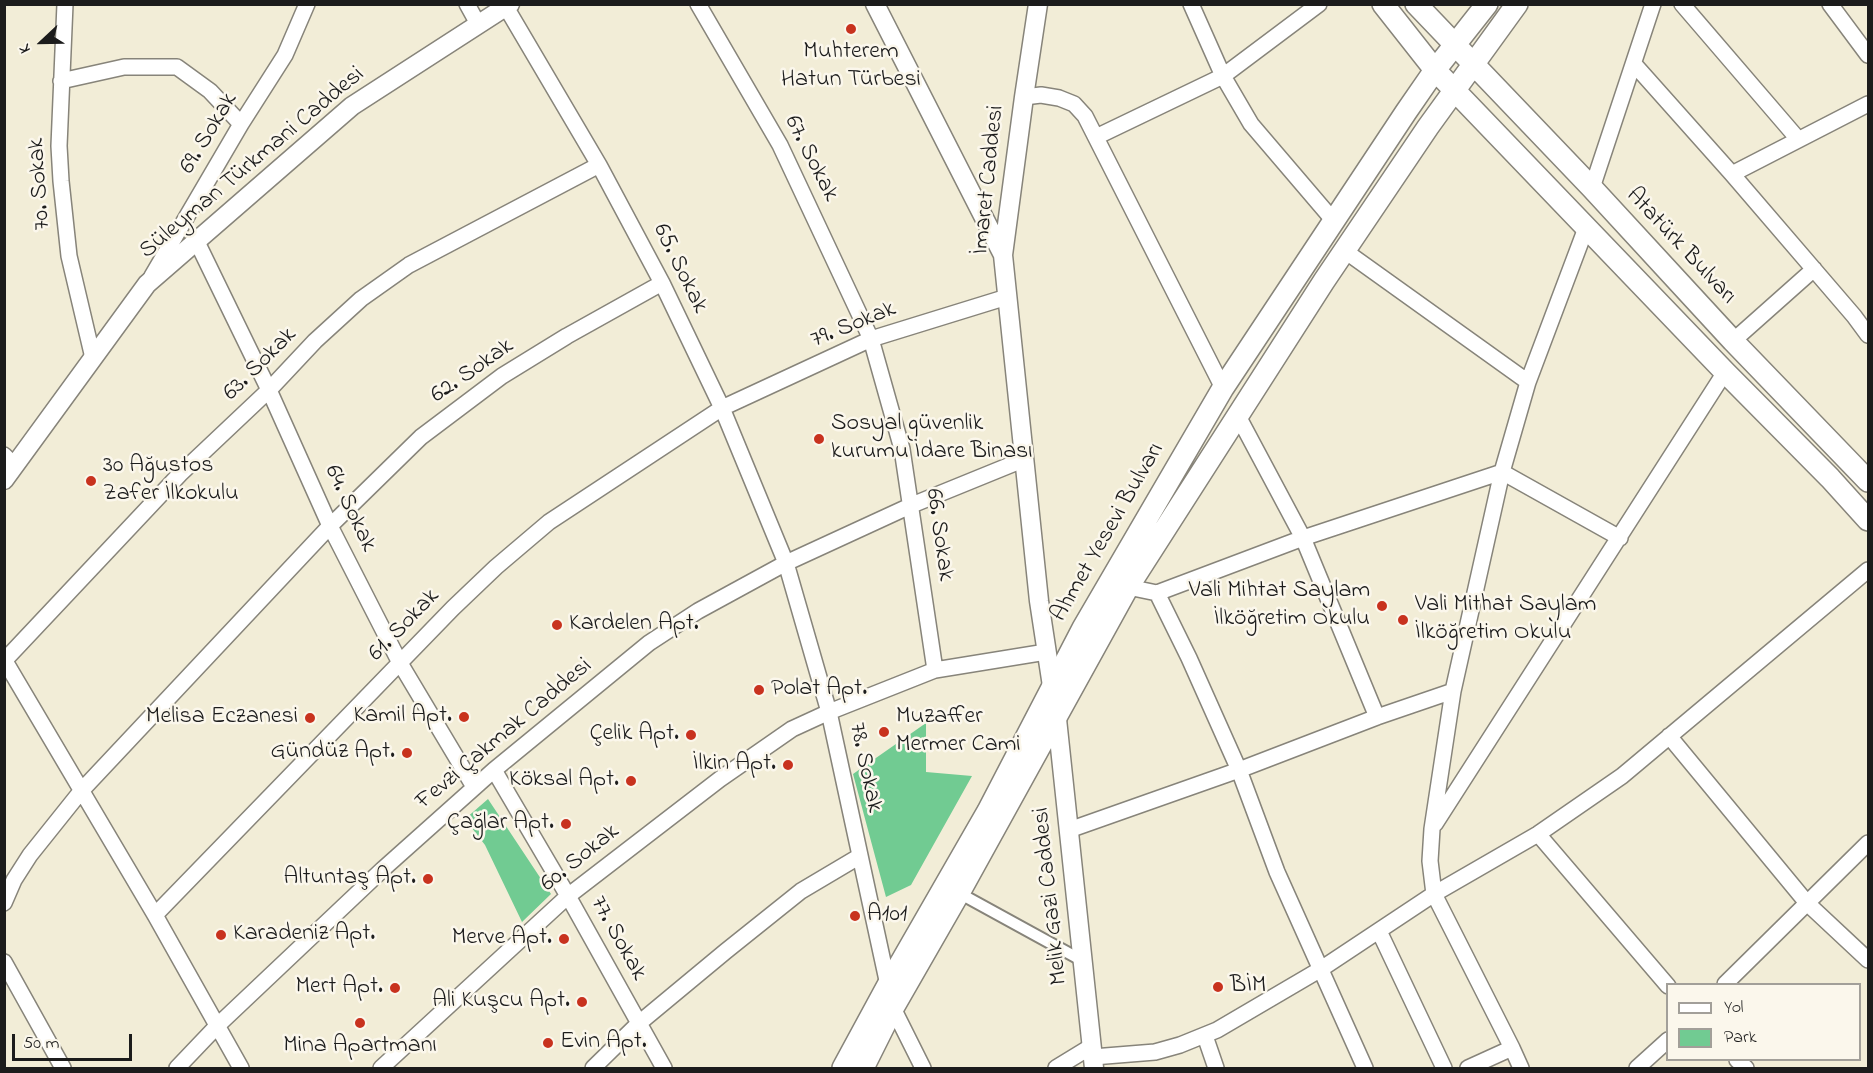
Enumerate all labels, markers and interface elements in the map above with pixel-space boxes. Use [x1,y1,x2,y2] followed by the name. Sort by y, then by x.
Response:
[12,12,72,72] north arrow
[844,22,858,36] marker: Muhterem Hatun Türbesi
[781,39,921,95] place label: Muhterem Hatun Türbesi
[13,41,38,57] text: K
[135,61,371,267] street label: Süleyman Türkmani Caddesi
[175,88,245,180] street label: 69. Sokak
[968,104,1012,256] street label: İmaret Caddesi
[776,111,844,207] street label: 67. Sokak
[23,137,59,231] street label: 70. Sokak
[1619,183,1741,311] street label: Atatürk Bulvarı
[645,219,713,319] street label: 65. Sokak
[807,296,901,356] street label: 79. Sokak
[218,322,304,408] street label: 63. Sokak
[426,333,520,411] street label: 62. Sokak
[831,411,1033,467] place label: Sosyal güvenlik kurumu İdare Binası
[812,432,826,446] marker: Sosyal güvenlik kurumu İdare Binası
[1046,438,1172,628] street label: Ahmet Yesevi Bulvarı
[103,453,239,509] place label: 30 Ağustos Zafer İlkokulu
[316,461,382,557] street label: 64. Sokak
[84,474,98,488] marker: 30 Ağustos Zafer İlkokulu
[917,487,959,583] street label: 66. Sokak
[1189,578,1370,634] place label: Vali Mihtat Saylam İlköğretim Okulu
[363,584,447,668] street label: 61. Sokak
[1415,592,1596,648] place label: Vali Mithat Saylam İlköğretim Okulu
[1375,599,1389,613] marker: Vali Mihtat Saylam İlköğretim Okulu
[569,611,699,639] place label: Kardelen Apt.
[1396,613,1410,627] marker: Vali Mithat Saylam İlköğretim Okulu
[550,618,564,632] marker: Kardelen Apt.
[411,653,599,817] street label: Fevzi Çakmak Caddesi
[771,676,867,704] place label: Polat Apt.
[752,683,766,697] marker: Polat Apt.
[354,703,452,731] place label: Kamil Apt.
[146,704,298,732] place label: Melisa Eczanesi
[896,704,1021,760] place label: Muzaffer Mermer Cami
[457,710,471,724] marker: Kamil Apt.
[303,711,317,725] marker: Melisa Eczanesi
[589,721,679,749] place label: Çelik Apt.
[840,721,888,815] street label: 78. Sokak
[877,725,891,739] marker: Muzaffer Mermer Cami
[684,728,698,742] marker: Çelik Apt.
[270,739,395,767] place label: Gündüz Apt.
[400,746,414,760] marker: Gündüz Apt.
[693,751,776,779] place label: İlkin Apt.
[781,758,795,772] marker: İlkin Apt.
[509,767,619,795] place label: Köksal Apt.
[624,774,638,788] marker: Köksal Apt.
[1028,806,1076,986] street label: Melik Gazi Caddesi
[447,810,554,838] place label: Çağlar Apt.
[559,817,573,831] marker: Çağlar Apt.
[536,819,626,899] street label: 60. Sokak
[284,865,416,893] place label: Altuntaş Apt.
[421,872,435,886] marker: Altuntaş Apt.
[582,892,652,986] street label: 77. Sokak
[867,902,907,930] place label: A101
[848,909,862,923] marker: A101
[233,921,375,949] place label: Karadeniz Apt.
[452,925,552,953] place label: Merve Apt.
[214,928,228,942] marker: Karadeniz Apt.
[557,932,571,946] marker: Merve Apt.
[1230,973,1266,1001] place label: BİM
[295,974,383,1002] place label: Mert Apt.
[1211,980,1225,994] marker: BİM
[388,981,402,995] marker: Mert Apt.
[1666,983,1861,1061] legend
[432,988,570,1016] place label: Ali Kuşcu Apt.
[575,995,589,1009] marker: Ali Kuşcu Apt.
[1724,995,1744,1021] text: Yol
[353,1016,367,1030] marker: Mina Apartmanı
[15,1022,135,1060] scale bar
[1724,1025,1757,1051] text: Park
[560,1029,647,1057] place label: Evin Apt.
[23,1031,60,1057] text: 50 m
[283,1033,437,1061] place label: Mina Apartmanı
[541,1036,555,1050] marker: Evin Apt.

